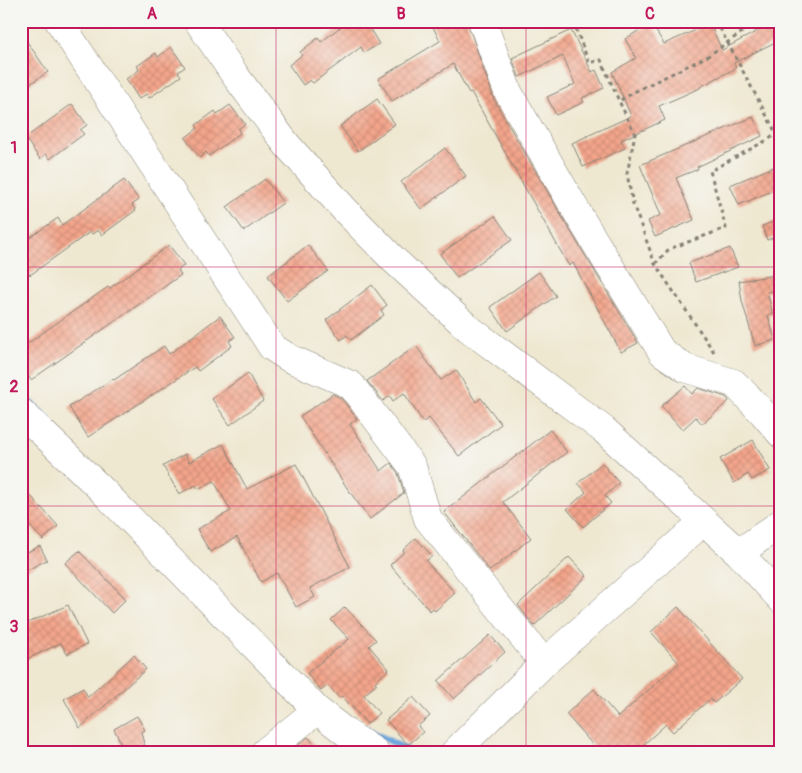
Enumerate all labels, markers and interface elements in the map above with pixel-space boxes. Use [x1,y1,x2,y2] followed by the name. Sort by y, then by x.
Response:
[147,4,158,24] text: A
[396,4,406,24] text: B
[645,4,655,24] text: C
[11,138,17,158] text: 1
[10,377,19,397] text: 2
[10,617,19,637] text: 3

